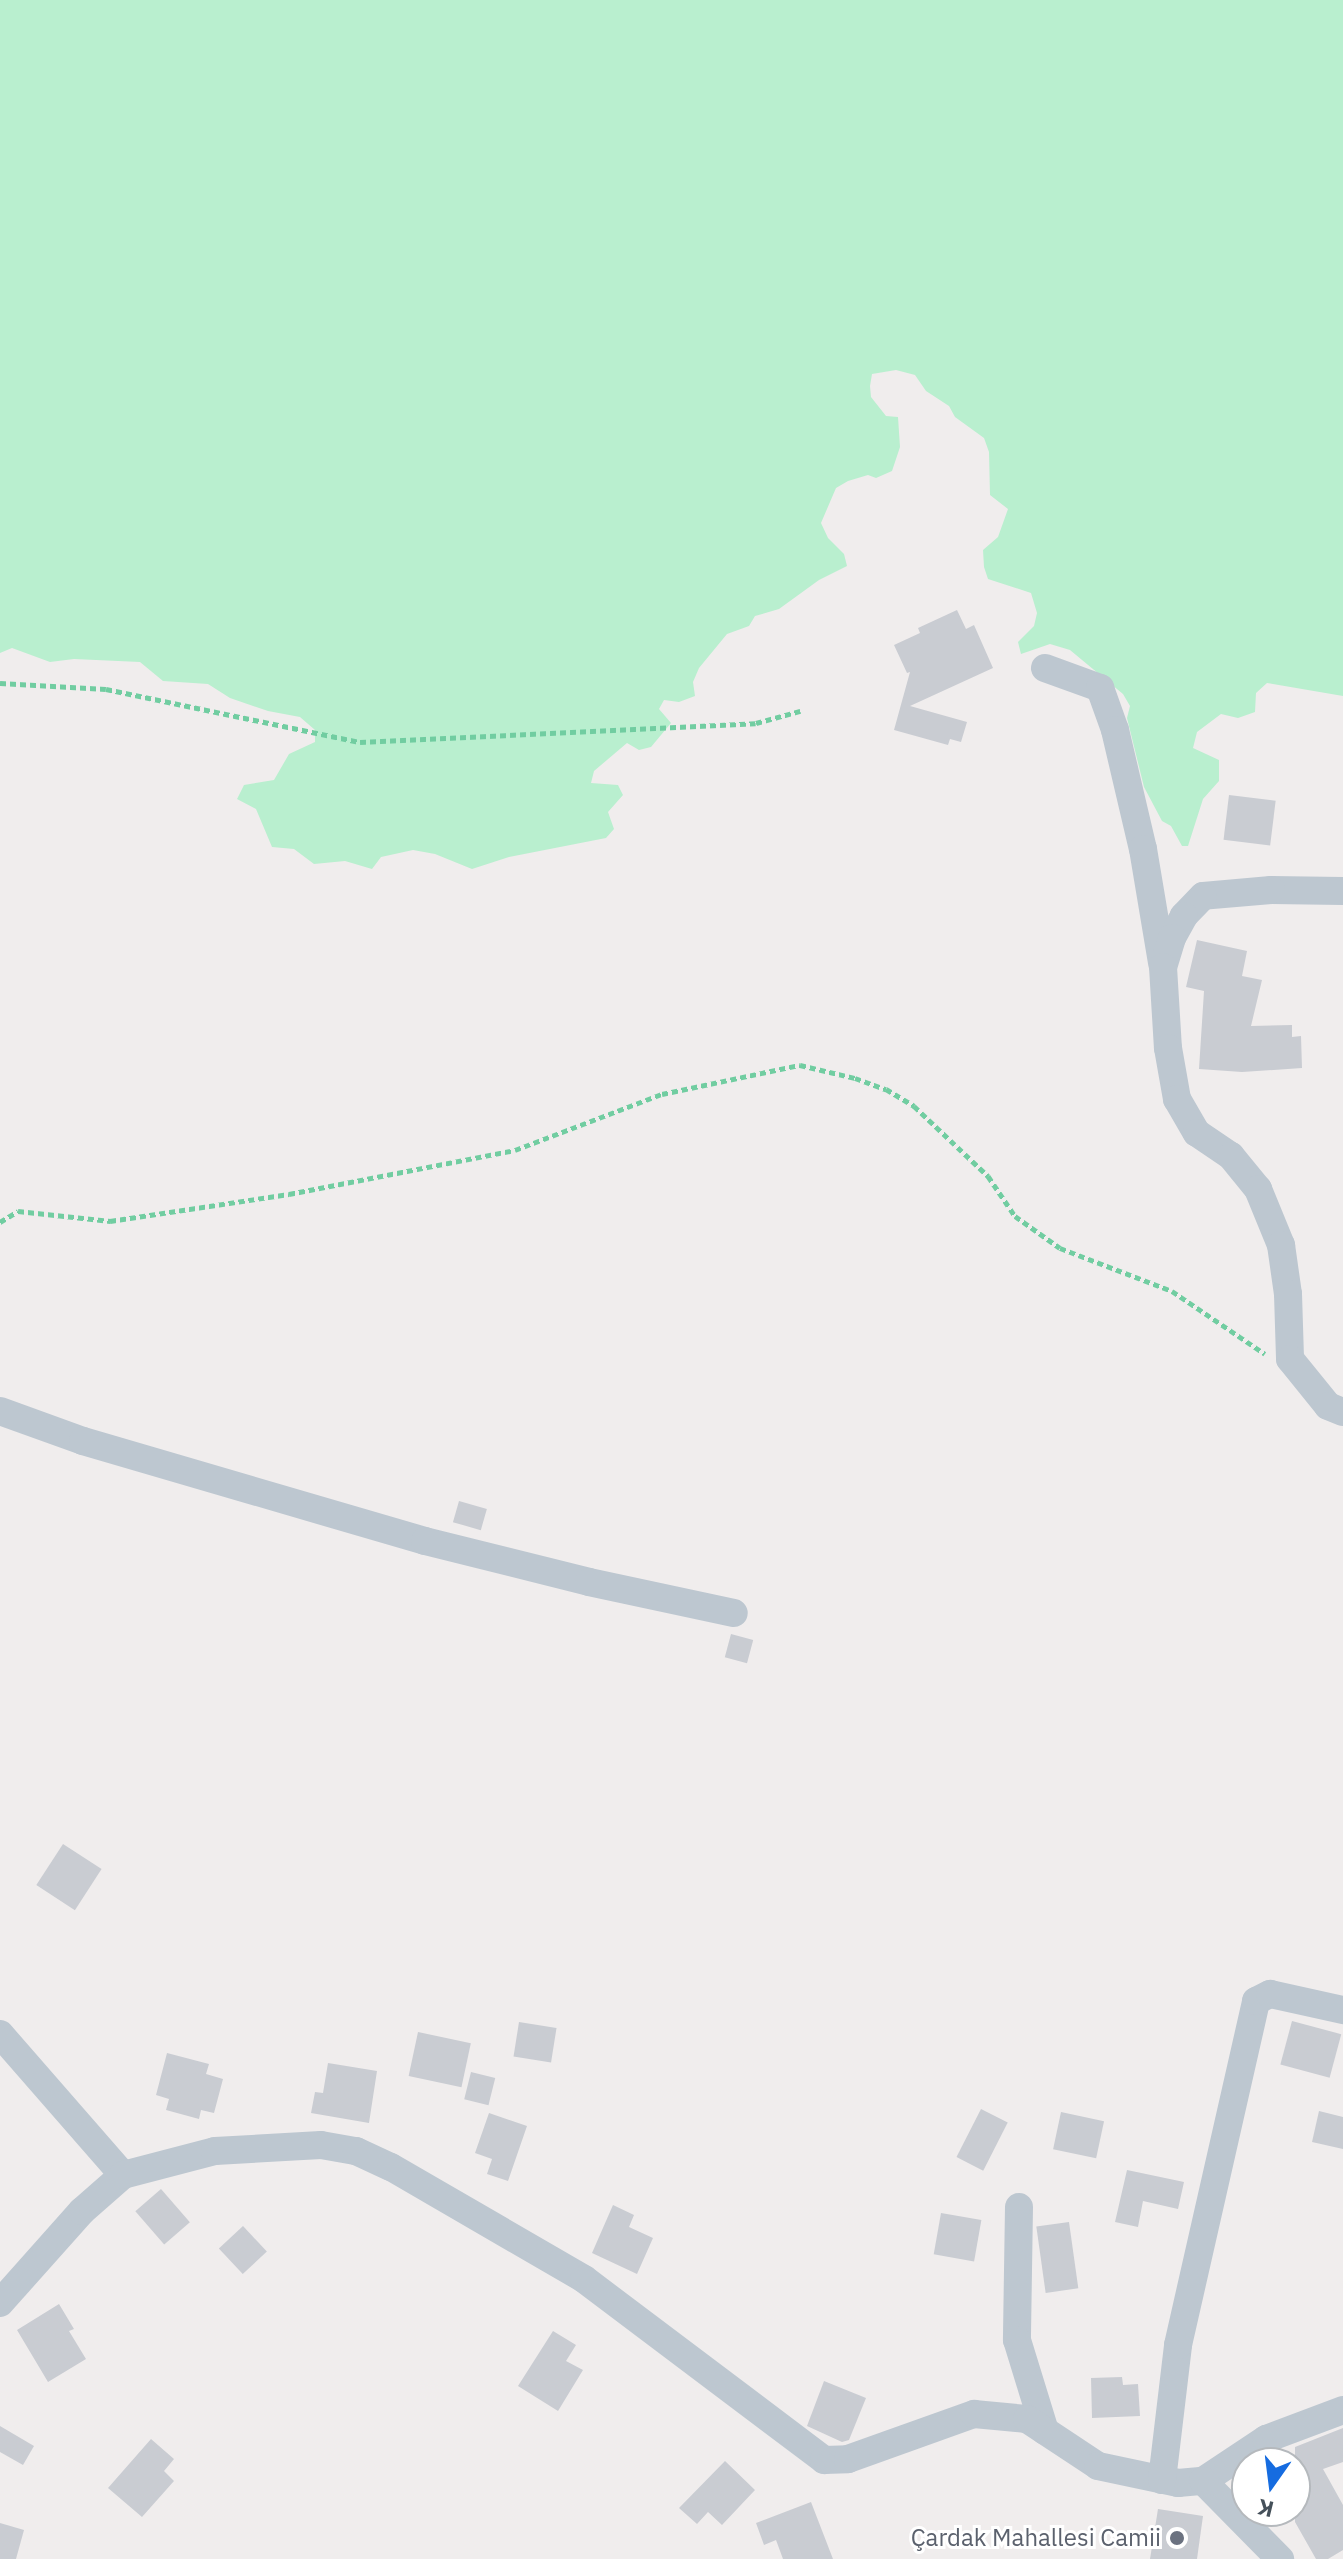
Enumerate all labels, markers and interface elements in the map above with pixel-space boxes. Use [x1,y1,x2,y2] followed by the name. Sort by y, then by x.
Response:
[1231,2447,1311,2527] north arrow
[1255,2493,1276,2525] text: K
[911,2524,1161,2552] place label: Çardak Mahallesi Camii
[1168,2529,1186,2547] marker: Çardak Mahallesi Camii

